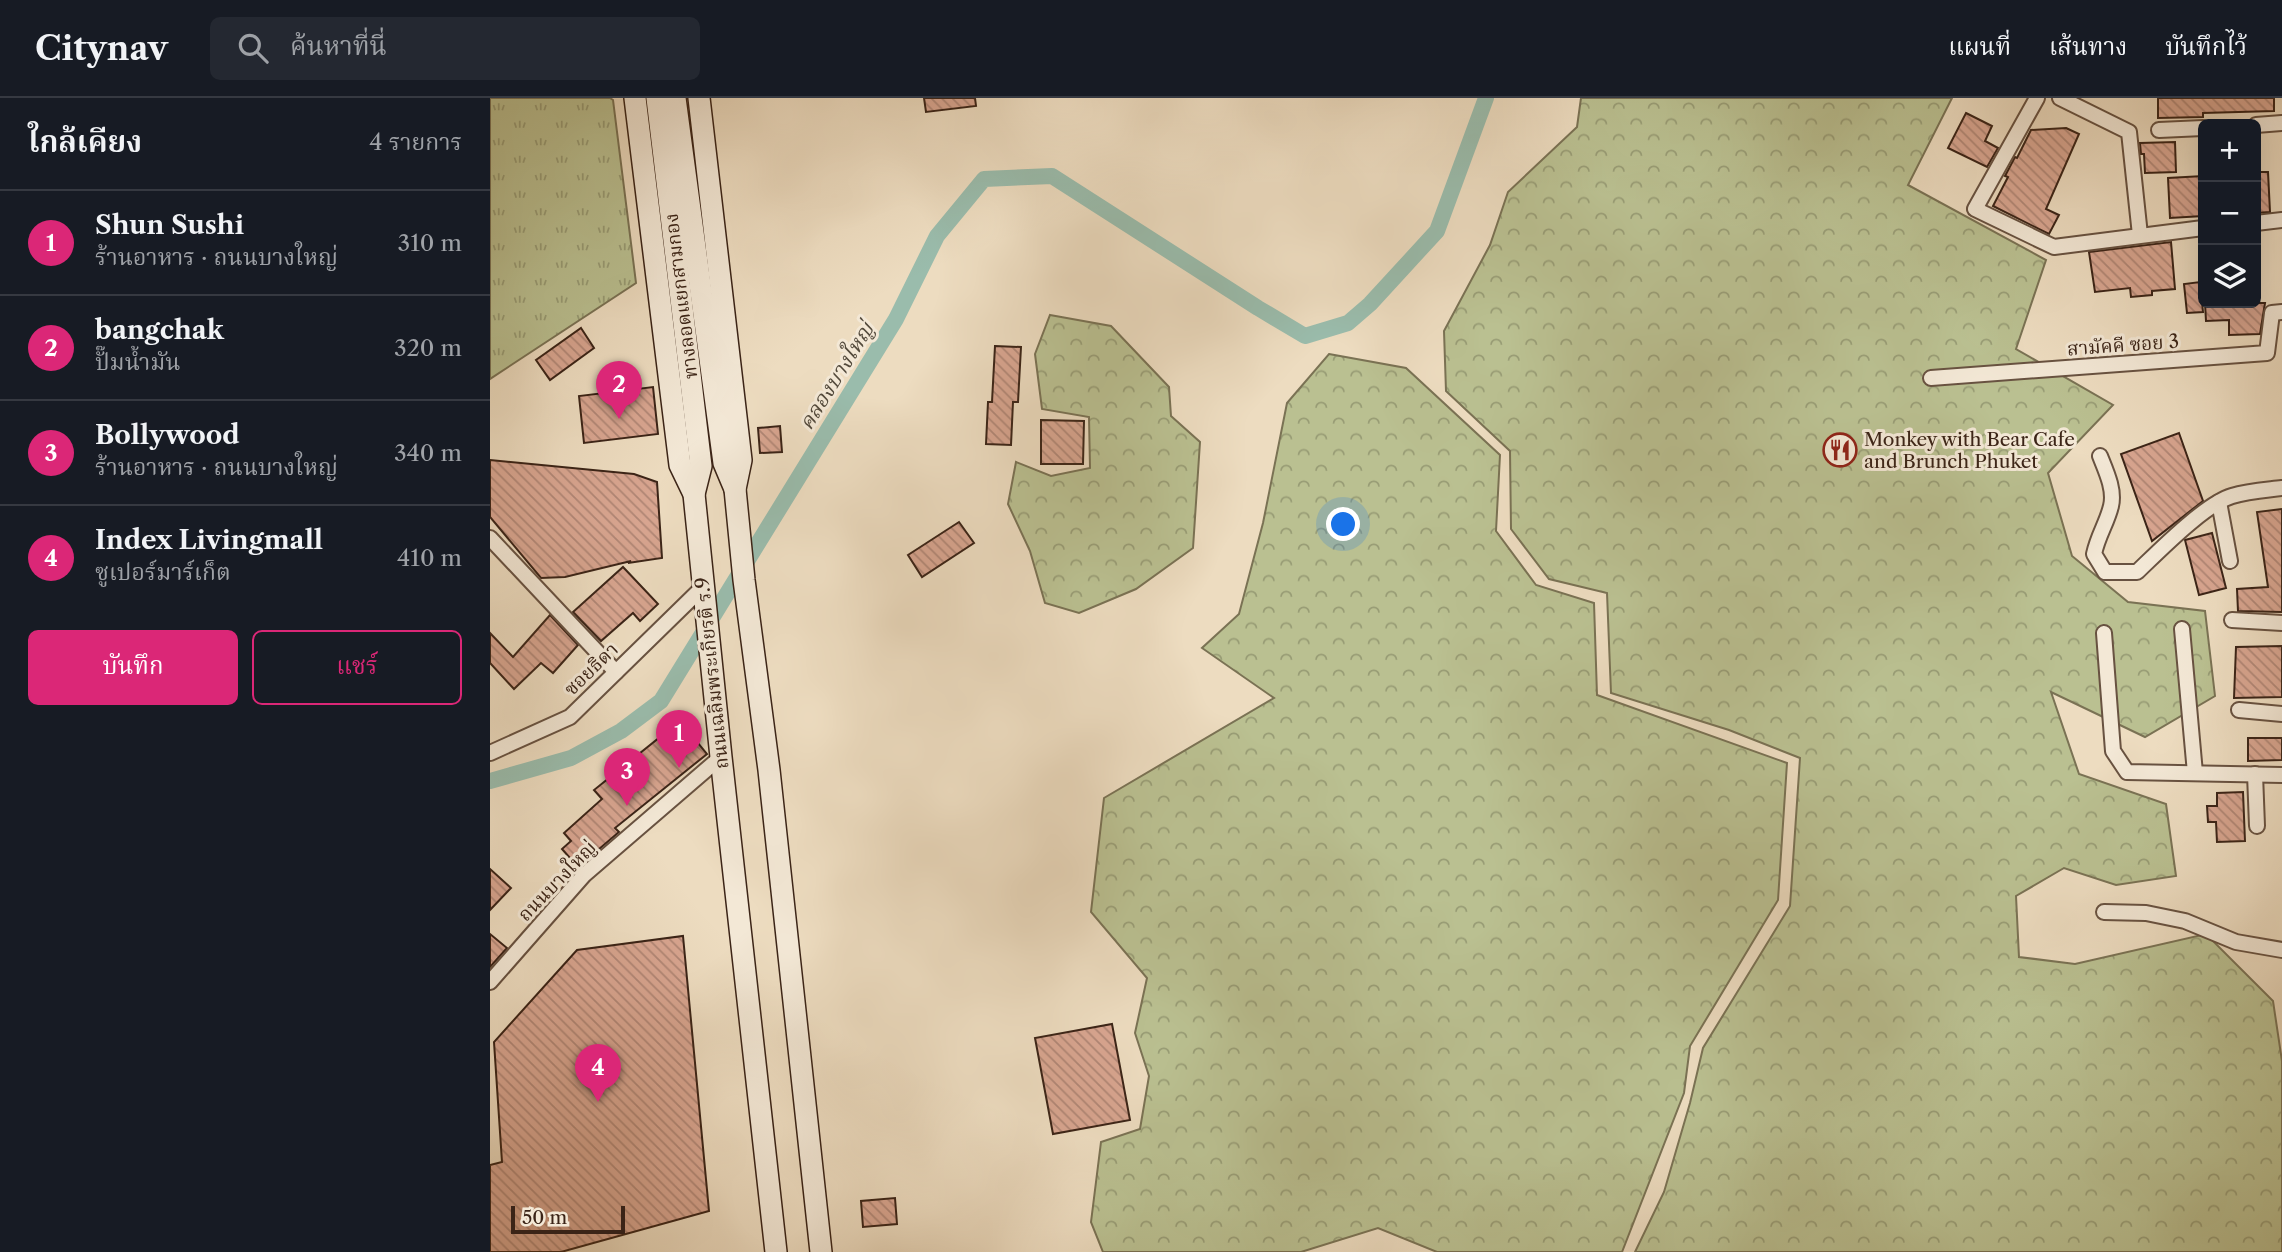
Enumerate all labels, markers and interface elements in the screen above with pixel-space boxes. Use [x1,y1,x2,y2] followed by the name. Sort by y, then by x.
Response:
[210,17,700,80] search box
[35,28,168,69] text: Citynav
[234,29,272,67] icon: search
[290,30,387,62] text: ค้นหาที่นี่
[1948,32,2011,61] text: แผนที่
[2049,32,2127,61] text: เส้นทาง
[2165,32,2247,61] text: บันทึกไว้
[2198,119,2261,308] map controls
[2198,119,2261,182] button: +
[28,123,142,160] text: ใกล้เคียง
[369,128,462,156] text: 4 รายการ
[2198,182,2261,245] button: −
[95,209,244,241] text: Shun Sushi
[659,212,703,380] street label: ทางลอดแยกสามกอง
[46,229,56,257] text: 1
[398,229,462,257] text: 310 m
[95,243,338,271] text: ร้านอาหาร · ถนนบางใหญ่
[2198,245,2261,308] button: layers
[95,314,224,346] text: bangchak
[791,314,881,435] water label: คลองบางใหญ่
[2066,330,2180,360] street label: สามัคคี ซอย 3
[44,334,58,362] text: 2
[394,334,462,362] text: 320 m
[95,348,180,376] text: ปั๊มน้ำมัน
[596,361,642,419] pin: 2
[95,419,240,451] text: Bollywood
[1864,428,2075,473] place label: Monkey with Bear Cafe and Brunch Phuket
[1821,431,1859,469] restaurant icon: Monkey with Bear Cafe and Brunch Phuket
[45,439,58,467] text: 3
[394,439,462,467] text: 340 m
[95,453,338,481] text: ร้านอาหาร · ถนนบางใหญ่
[1326,507,1360,541] your location
[95,524,323,556] text: Index Livingmall
[44,544,58,572] text: 4
[397,544,462,572] text: 410 m
[95,558,231,586] text: ซูเปอร์มาร์เก็ต
[690,576,734,770] street label: ถนนเฉลิมพระเกียรติ ร.9
[28,630,238,705] button: บันทึก
[252,630,462,705] button: แชร์
[559,638,623,700] street label: ซอยธิดา
[656,710,702,768] pin: 1
[604,748,650,806] pin: 3
[512,835,601,926] street label: ถนนบางใหญ่
[575,1044,621,1102] pin: 4
[511,1203,625,1235] scale bar
[522,1206,567,1229] text: 50 m

